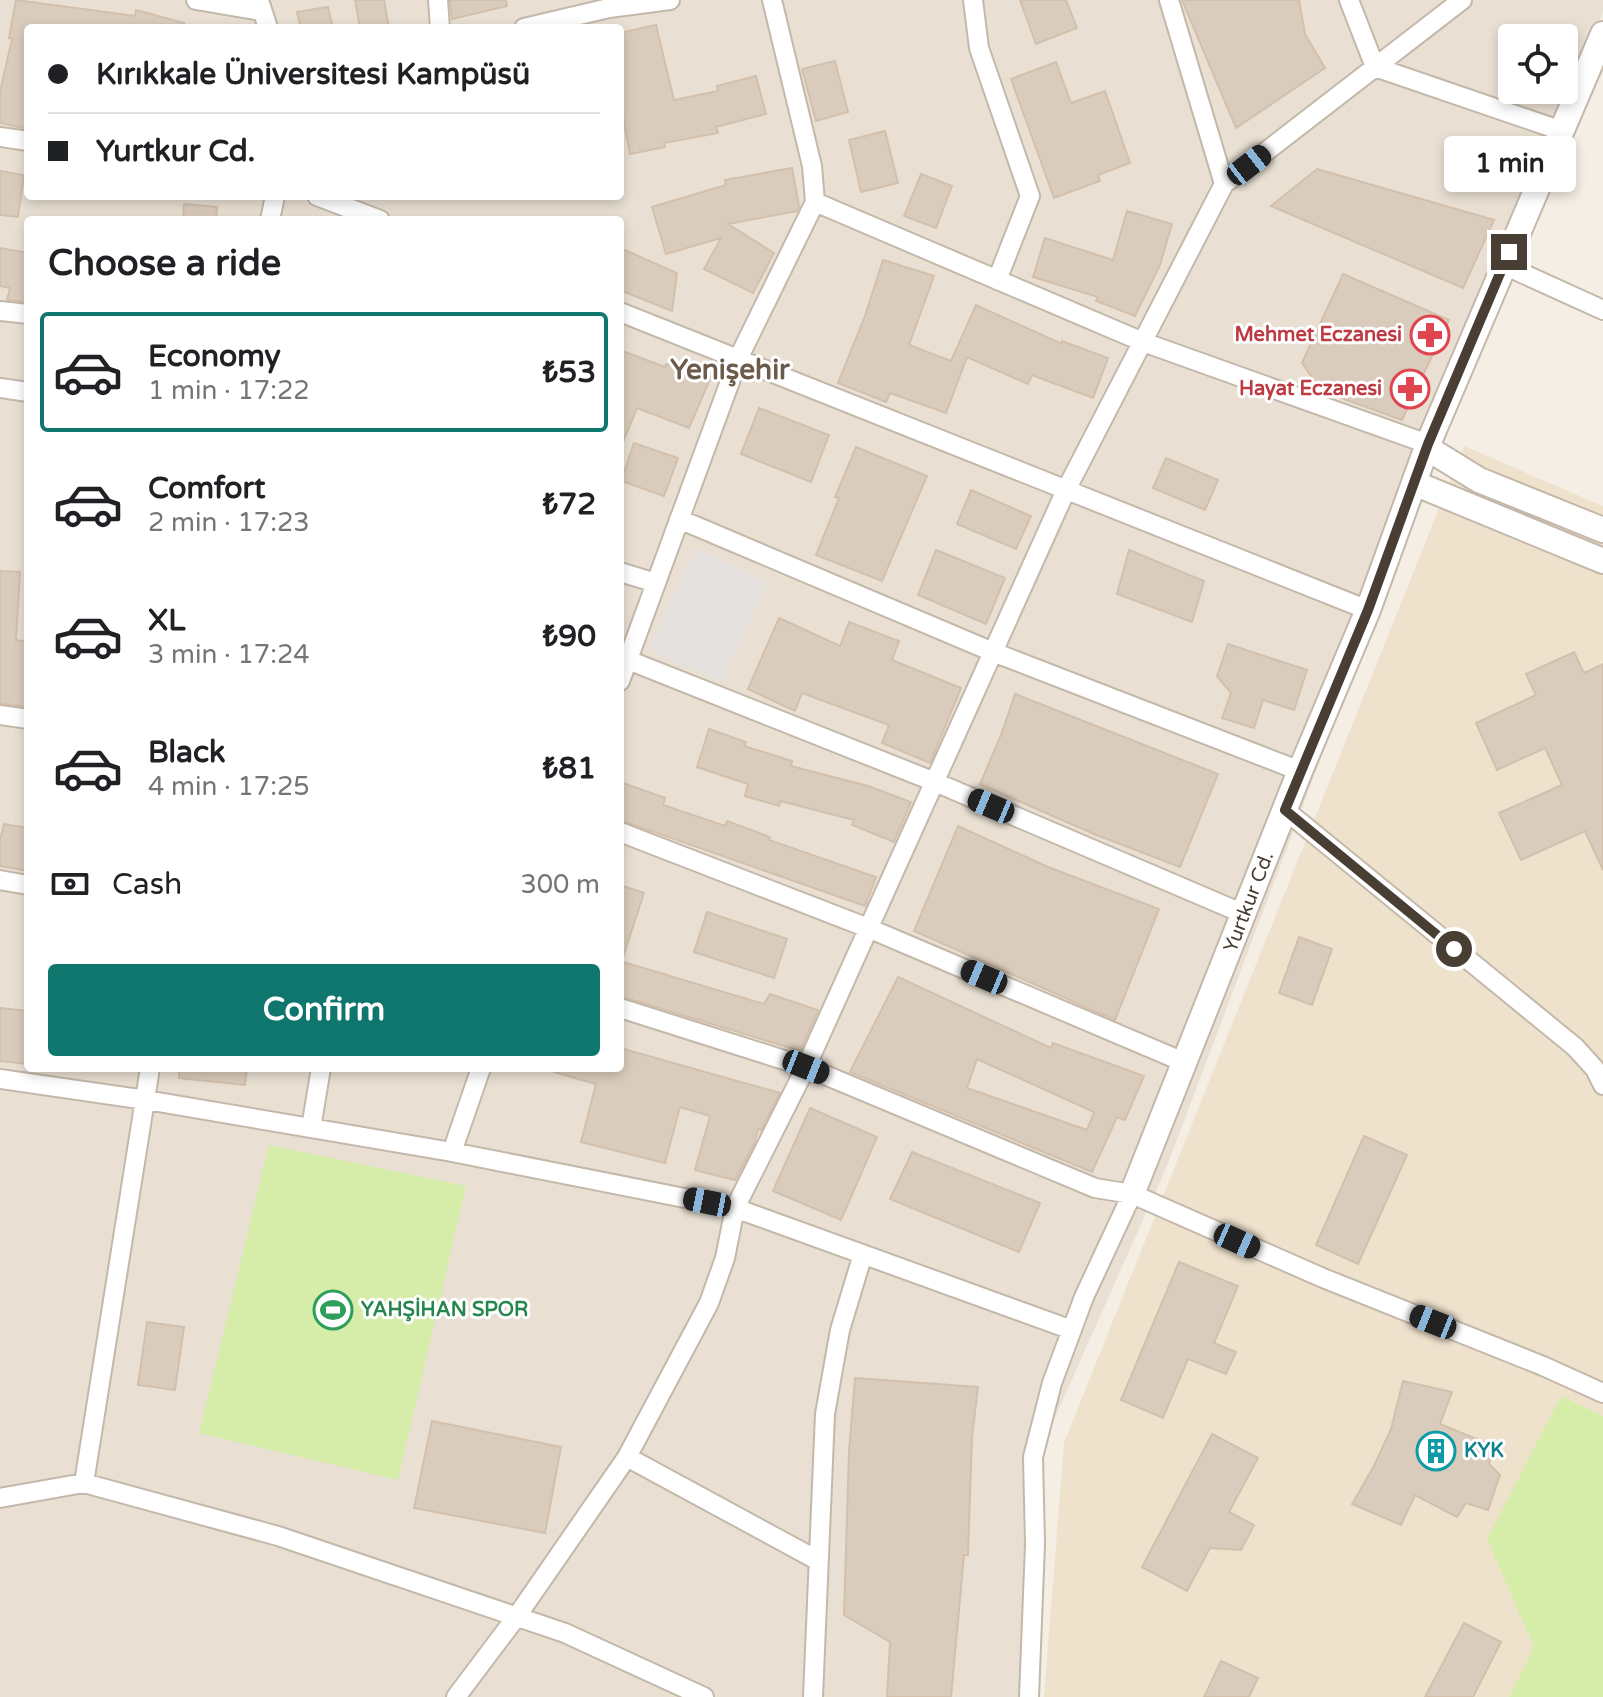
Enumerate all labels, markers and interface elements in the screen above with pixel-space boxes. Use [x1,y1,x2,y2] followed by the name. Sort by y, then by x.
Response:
[1498,24,1578,104] map controls
[1498,24,1578,104] button: locate
[96,56,530,93] text: Kırıkkale Üniversitesi Kampüsü
[96,133,255,170] text: Yurtkur Cd.
[1443,136,1575,192] callout: 1 min
[1223,141,1275,189] car
[1475,148,1545,179] text: 1 min
[1491,234,1527,270] route end
[48,242,281,285] text: Choose a ride
[1409,314,1451,356] pharmacy icon: Mehmet Eczanesi
[1235,323,1402,347] place label: Mehmet Eczanesi
[52,336,124,408] icon: car
[148,338,281,375] text: Economy
[670,353,791,387] district label: Yenişehir
[542,354,596,391] text: ₺53
[1389,368,1431,410] pharmacy icon: Hayat Eczanesi
[148,375,310,406] text: 1 min · 17:22
[1239,377,1382,401] place label: Hayat Eczanesi
[52,468,124,540] icon: car
[148,470,266,507] text: Comfort
[542,486,596,523] text: ₺72
[148,507,310,538] text: 2 min · 17:23
[52,600,124,672] icon: car
[148,602,185,639] text: XL
[542,618,596,655] text: ₺90
[148,639,310,670] text: 3 min · 17:24
[52,732,124,804] icon: car
[148,734,225,771] text: Black
[542,750,596,787] text: ₺81
[148,771,310,802] text: 4 min · 17:25
[964,786,1018,826] car
[1219,848,1279,956] street label: Yurtkur Cd.
[48,862,92,906] icon: cash
[112,866,182,903] text: Cash
[520,869,600,900] text: 300 m
[1436,931,1472,967] route start
[957,957,1011,997] car
[48,964,600,1056] button: Confirm
[779,1047,833,1087] car
[681,1186,733,1218] car
[1210,1220,1264,1262] car
[312,1289,354,1331] sports icon: YAHŞİHAN SPOR
[361,1297,528,1322] place label: YAHŞİHAN SPOR
[1406,1302,1460,1342] car
[1415,1430,1457,1472] building icon: KYK
[1464,1439,1504,1463] place label: KYK

